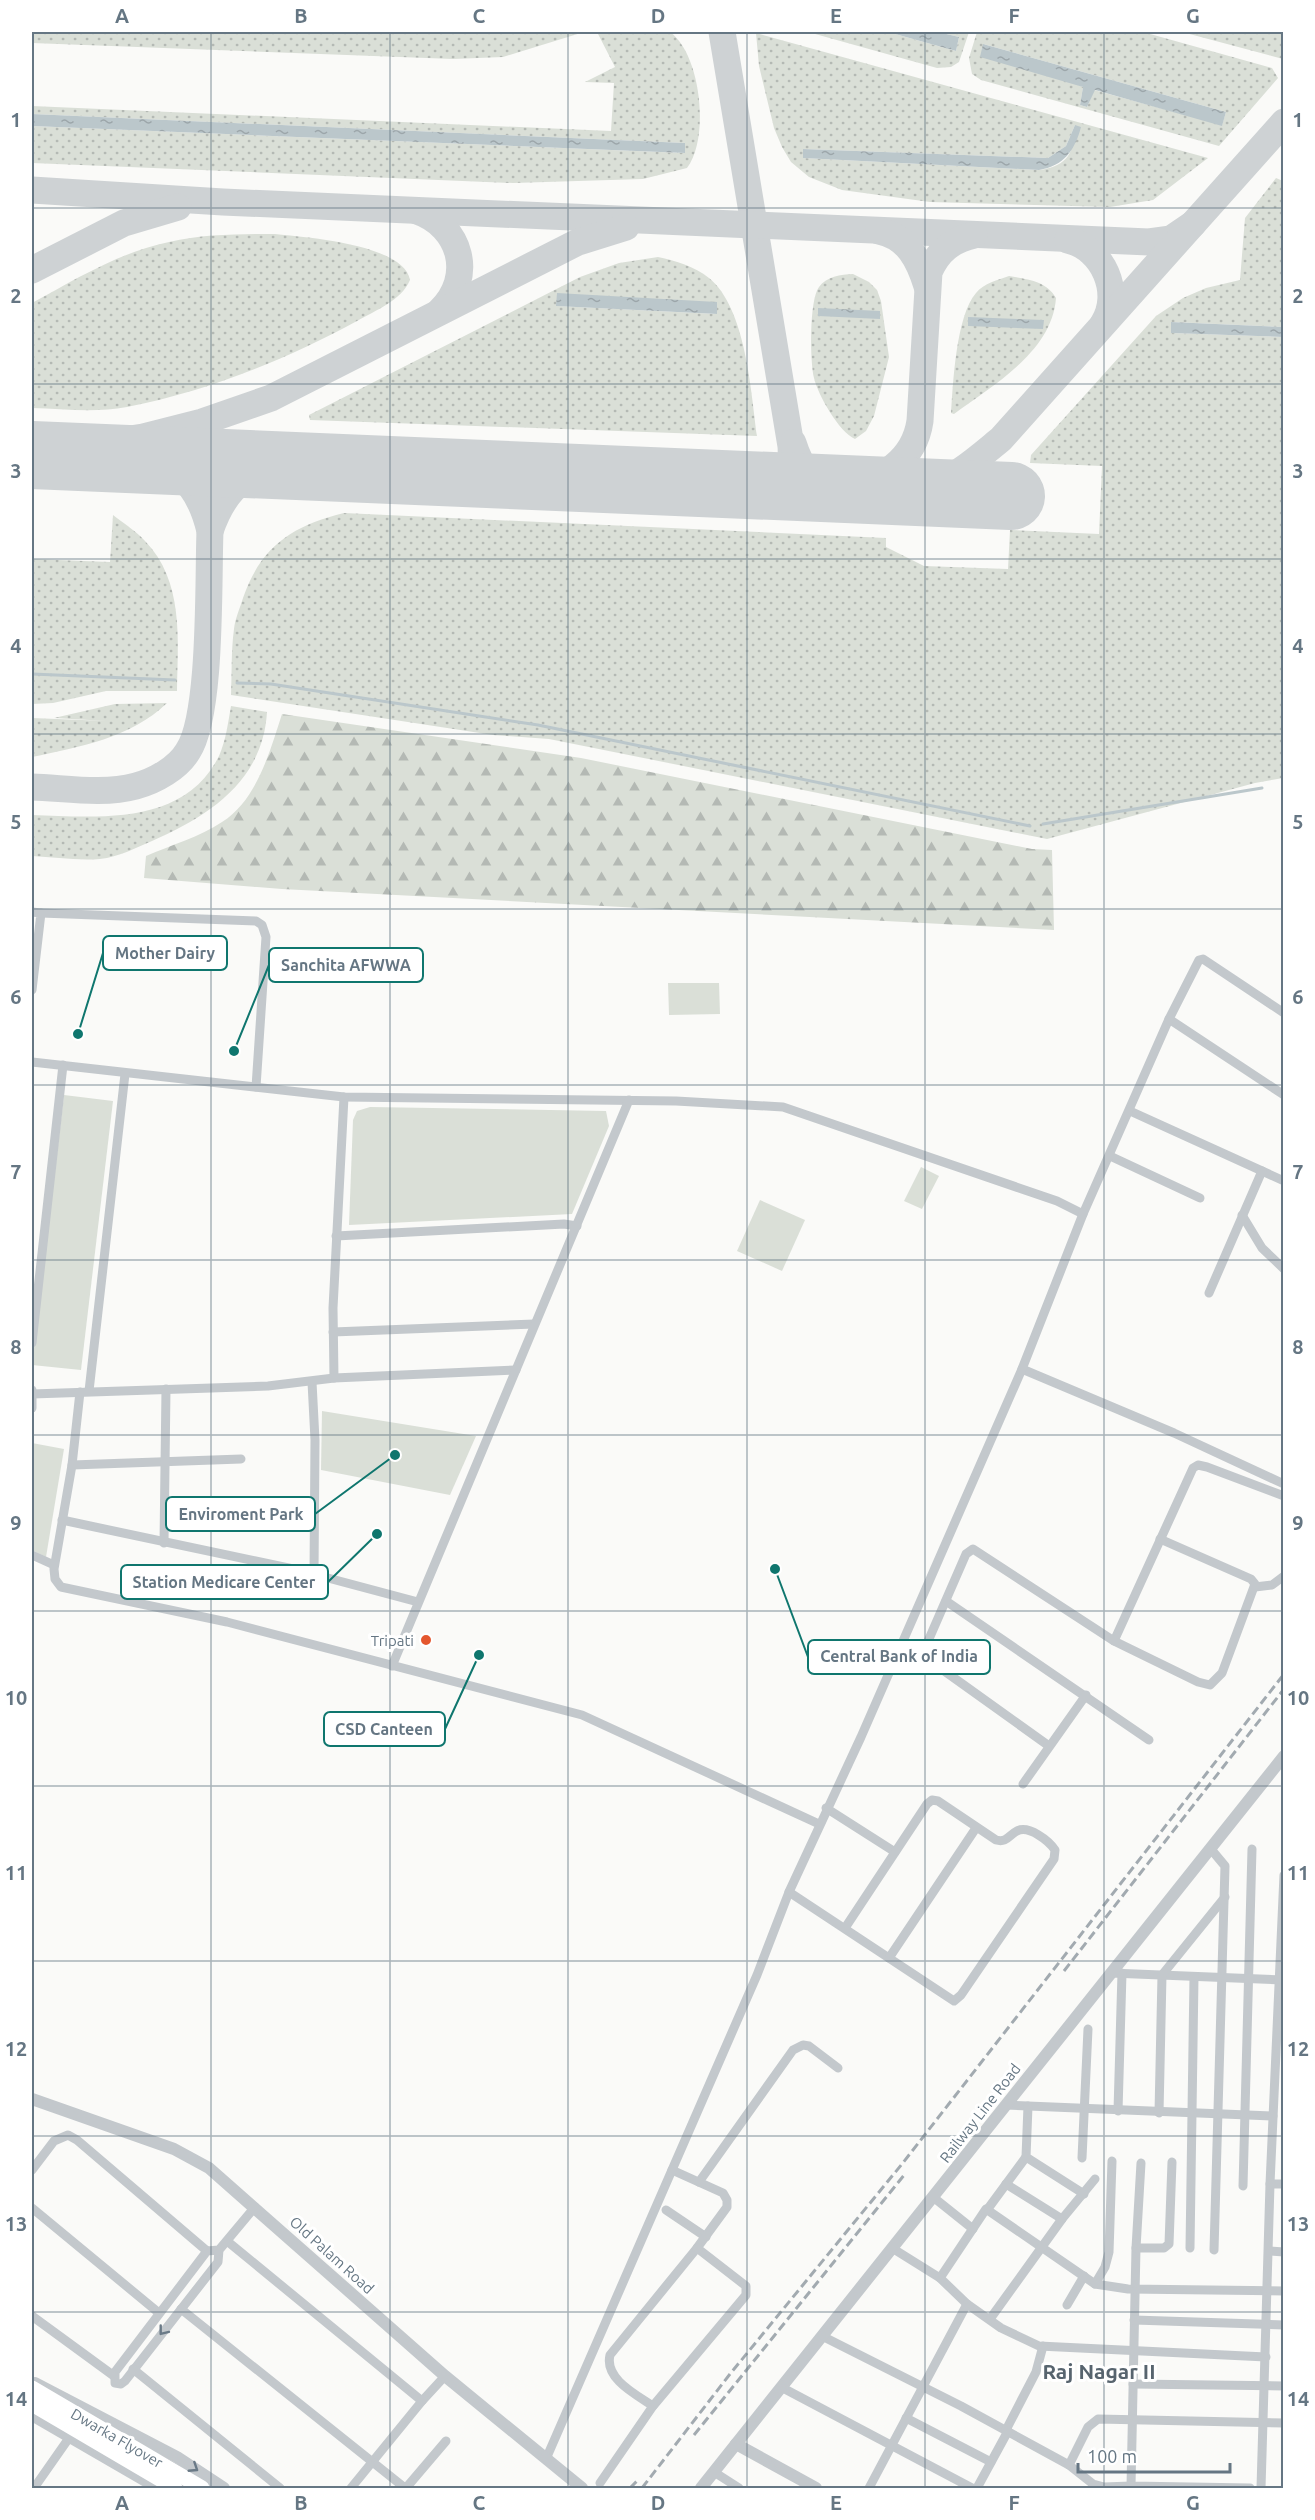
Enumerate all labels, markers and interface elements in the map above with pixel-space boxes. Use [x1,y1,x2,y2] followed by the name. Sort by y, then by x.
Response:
[115,4,129,27] text: A
[294,4,308,27] text: B
[473,4,486,27] text: C
[651,4,665,27] text: D
[830,4,842,27] text: E
[1008,4,1020,27] text: F
[1186,4,1200,27] text: G
[10,108,22,131] text: 1
[1292,108,1304,131] text: 1
[10,284,22,307] text: 2
[1292,284,1304,307] text: 2
[10,459,22,482] text: 3
[1292,459,1304,482] text: 3
[10,634,22,657] text: 4
[1292,634,1304,657] text: 4
[10,810,22,833] text: 5
[1292,810,1304,833] text: 5
[103,936,227,970] callout: Mother Dairy
[115,944,216,962] text: Mother Dairy
[269,948,423,982] callout: Sanchita AFWWA
[281,956,412,974] text: Sanchita AFWWA
[10,985,22,1008] text: 6
[1292,985,1304,1008] text: 6
[10,1160,22,1183] text: 7
[1292,1160,1304,1183] text: 7
[10,1335,22,1358] text: 8
[1292,1335,1304,1358] text: 8
[166,1497,315,1531] callout: Enviroment Park
[179,1505,303,1523] text: Enviroment Park
[10,1511,22,1534] text: 9
[1292,1511,1304,1534] text: 9
[121,1565,328,1599] callout: Station Medicare Center
[133,1573,316,1591] text: Station Medicare Center
[371,1632,414,1649] place label: Tripati
[419,1633,433,1647] marker: Tripati
[808,1640,990,1674] callout: Central Bank of India
[820,1647,978,1665] text: Central Bank of India
[5,1686,27,1709] text: 10
[1287,1686,1309,1709] text: 10
[324,1712,445,1746] callout: CSD Canteen
[335,1720,433,1738] text: CSD Canteen
[5,1861,27,1884] text: 11
[1287,1861,1309,1884] text: 11
[5,2037,27,2060] text: 12
[1287,2037,1309,2060] text: 12
[936,2060,1024,2166] street label: Railway Line Road
[5,2212,27,2235] text: 13
[1287,2212,1309,2235] text: 13
[287,2213,377,2297] street label: Old Palam Road
[159,2324,170,2335] one-way arrow
[1042,2359,1156,2383] district label: Raj Nagar II
[5,2387,27,2410] text: 14
[1287,2387,1309,2410] text: 14
[68,2405,166,2471] street label: Dwarka Flyover
[1078,2436,1230,2474] scale bar
[1087,2446,1137,2466] text: 100 m
[188,2461,198,2473] one-way arrow
[115,2491,129,2514] text: A
[294,2491,308,2514] text: B
[473,2491,486,2514] text: C
[651,2491,665,2514] text: D
[830,2491,842,2514] text: E
[1008,2491,1020,2514] text: F
[1186,2491,1200,2514] text: G

